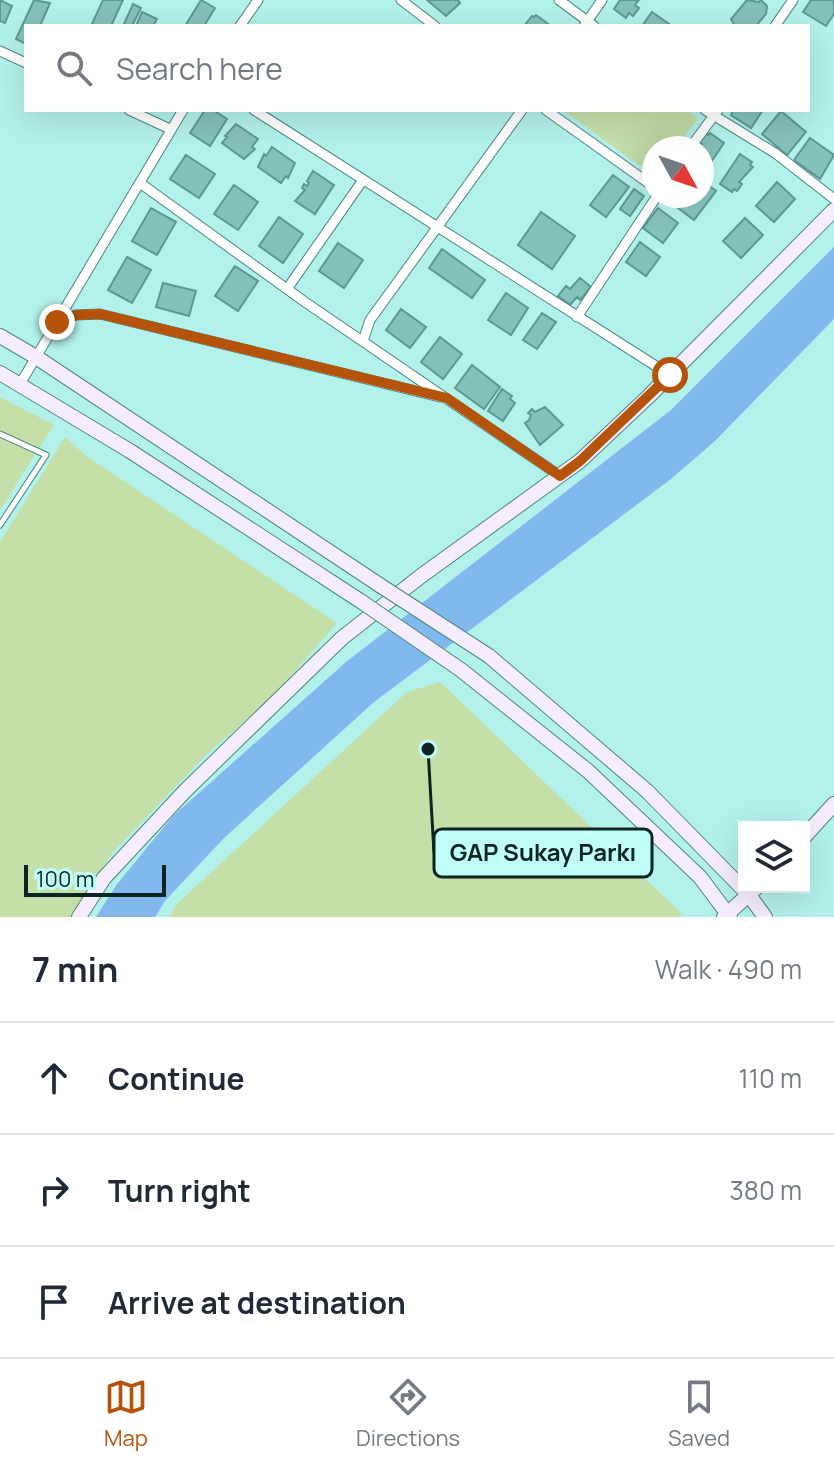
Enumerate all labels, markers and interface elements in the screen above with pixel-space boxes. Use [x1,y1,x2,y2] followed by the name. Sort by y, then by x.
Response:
[24,24,810,112] search box
[52,46,96,90] icon: search
[116,48,283,89] text: Search here
[642,136,714,208] north arrow
[39,304,75,340] route end
[652,357,688,393] route start
[738,821,810,893] map controls
[738,821,810,893] button: layers
[434,829,652,877] callout: GAP Sukay Parkı
[450,835,636,868] text: GAP Sukay Parkı
[24,861,166,897] scale bar
[36,864,94,894] text: 100 m
[32,946,118,992] text: 7 min
[655,951,802,987] text: Walk · 490 m
[32,1056,76,1100] icon: ahead
[108,1058,244,1099] text: Continue
[739,1060,802,1096] text: 110 m
[32,1168,76,1212] icon: right
[108,1170,251,1211] text: Turn right
[729,1172,802,1208] text: 380 m
[32,1280,76,1324] icon: arrive
[108,1282,406,1323] text: Arrive at destination
[104,1375,148,1453] tab: Map
[356,1375,460,1453] tab: Directions
[668,1375,730,1453] tab: Saved

